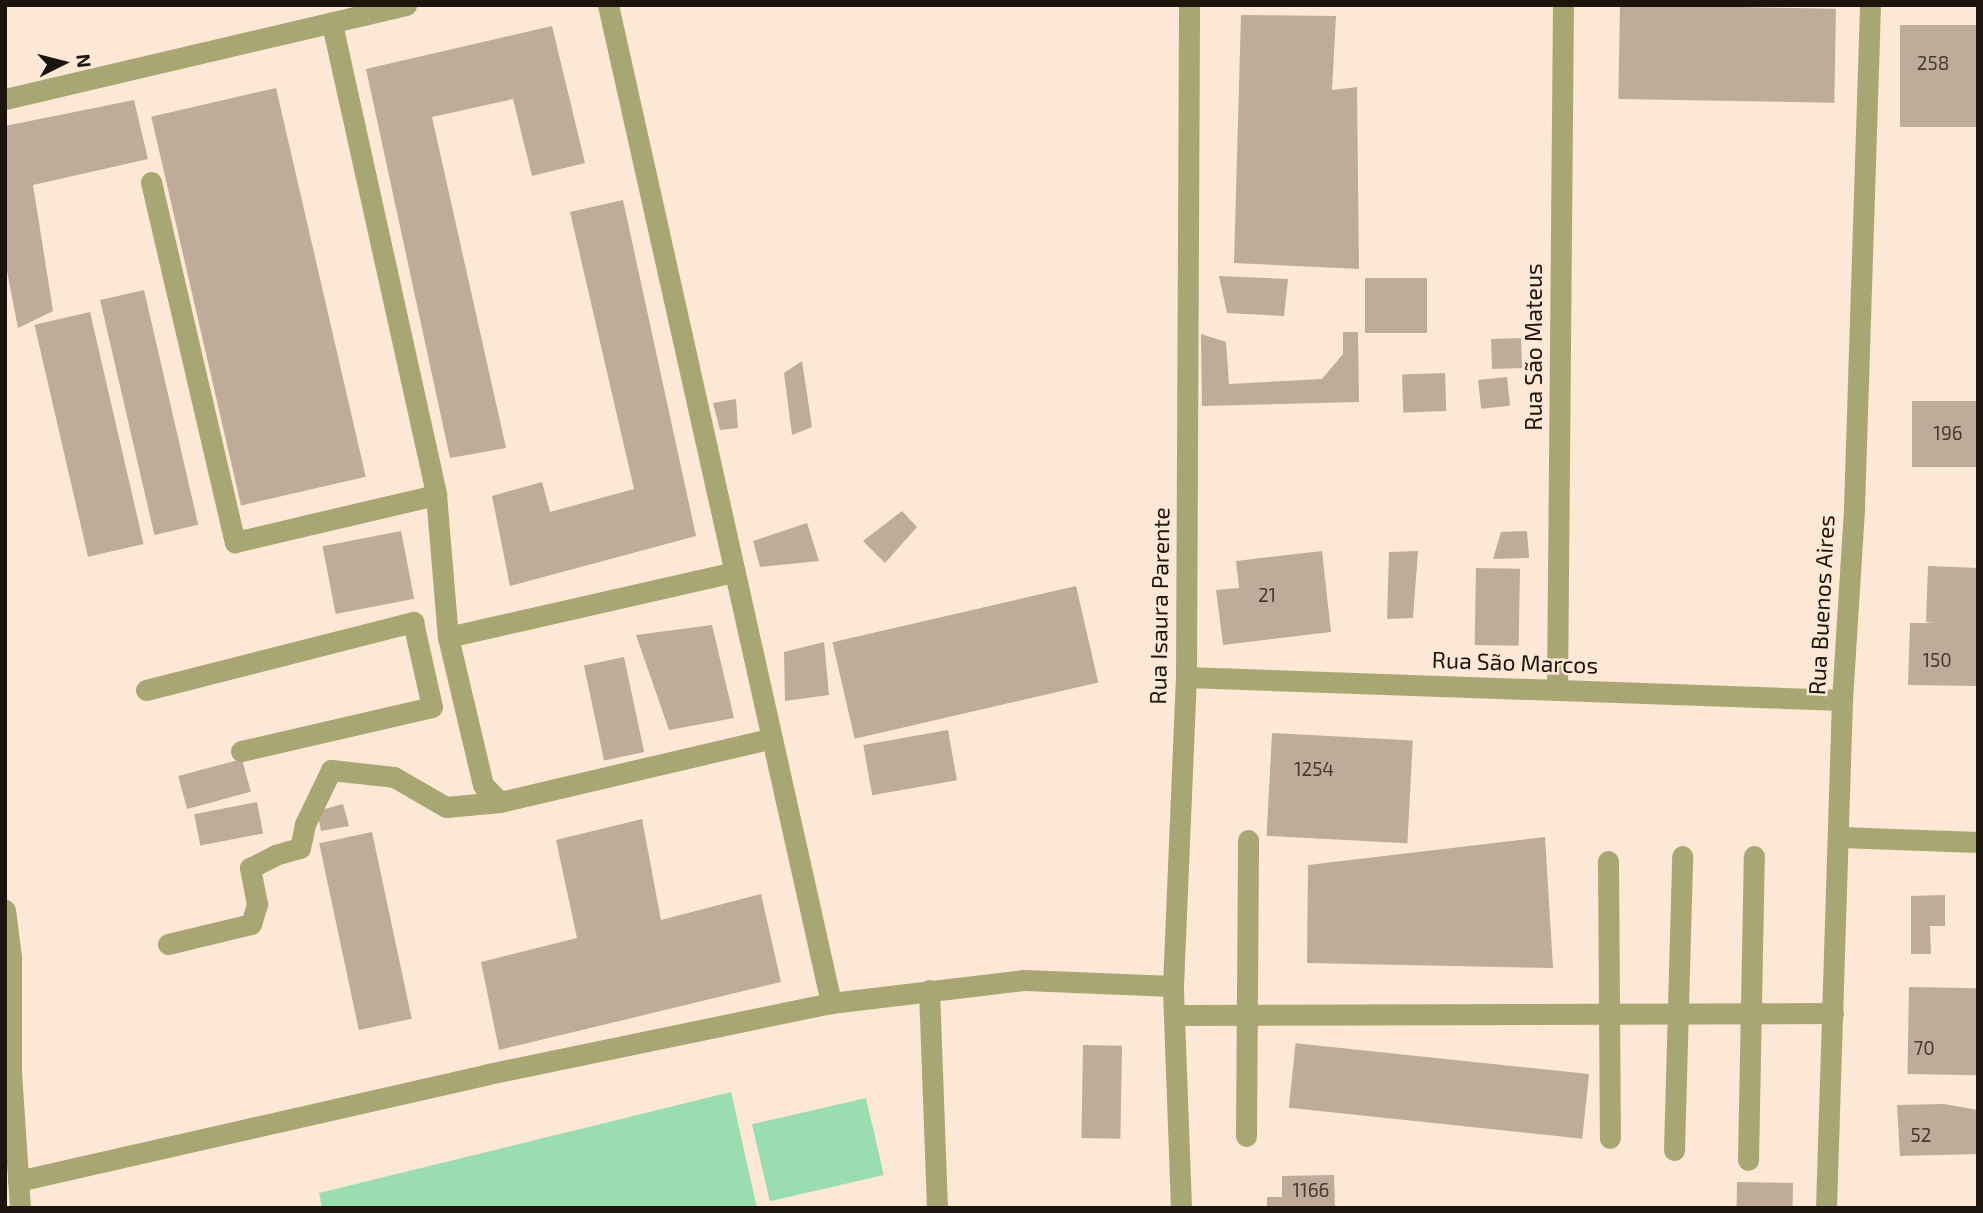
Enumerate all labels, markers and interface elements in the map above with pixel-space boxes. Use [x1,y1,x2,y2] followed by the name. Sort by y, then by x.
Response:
[28,28,98,98] north arrow
[1917,52,1949,74] house number: 258
[72,53,97,69] text: N
[1519,263,1547,431] street label: Rua São Mateus
[1933,422,1963,444] house number: 196
[1143,507,1175,705] street label: Rua Isaura Parente
[1802,514,1840,696] street label: Rua Buenos Aires
[1258,584,1276,606] house number: 21
[1431,645,1599,679] street label: Rua São Marcos
[1922,649,1952,671] house number: 150
[1294,758,1334,780] house number: 1254
[1913,1037,1935,1059] house number: 70
[1911,1124,1931,1146] house number: 52
[1293,1179,1329,1201] house number: 1166

